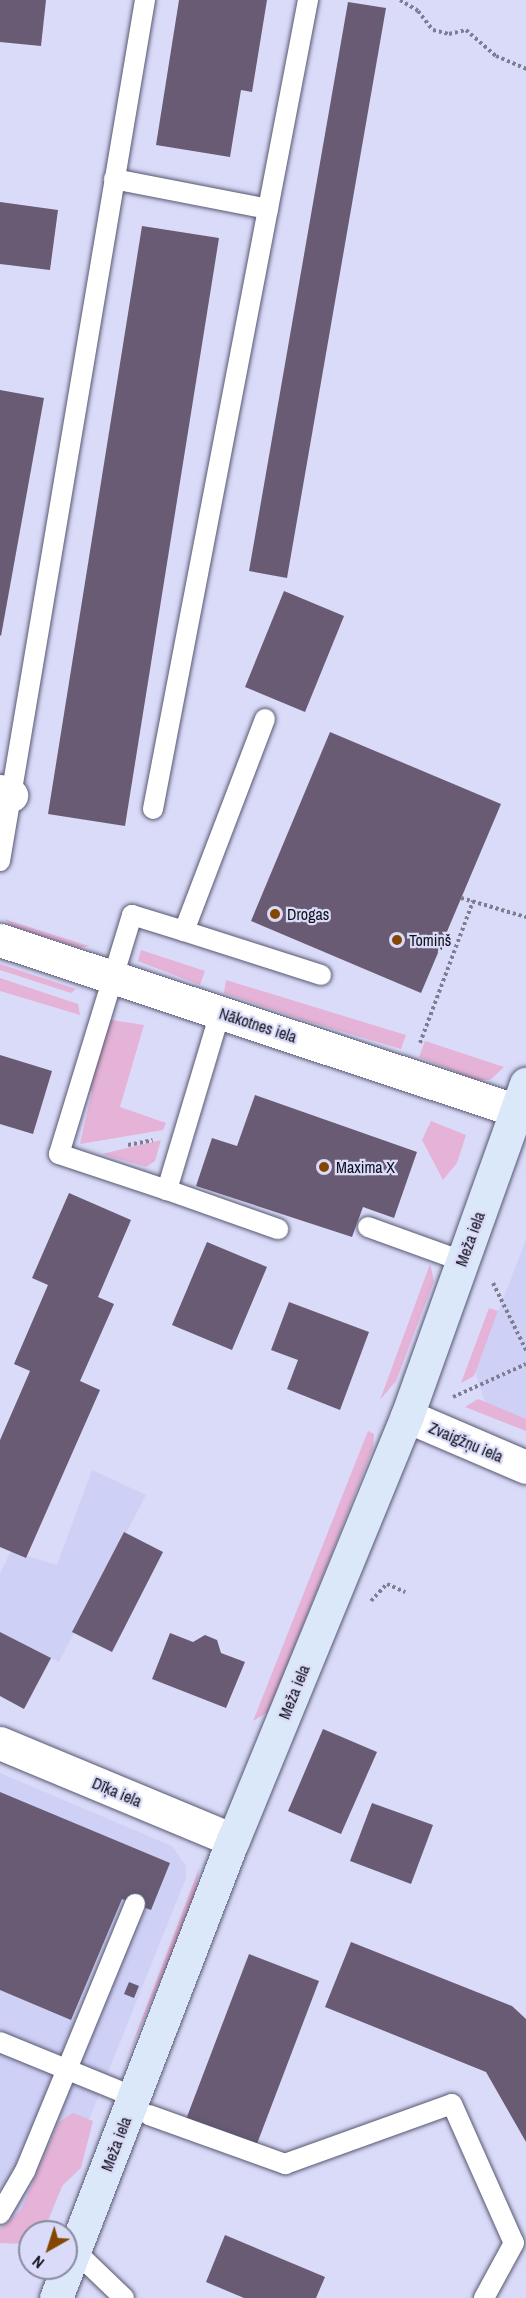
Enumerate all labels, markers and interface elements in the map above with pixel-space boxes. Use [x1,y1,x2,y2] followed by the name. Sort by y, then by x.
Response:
[287,904,329,924] place label: Drogas
[268,907,282,921] marker: Drogas
[409,930,451,950] place label: Tomiņš
[390,933,404,947] marker: Tomiņš
[217,1003,299,1047] street label: Nākotnes iela
[336,1157,395,1177] place label: Maxima X
[317,1160,331,1174] marker: Maxima X
[451,1209,489,1269] street label: Meža iela
[426,1418,506,1466] street label: Zvaigžņu iela
[274,1662,314,1722] street label: Meža iela
[89,1773,145,1811] street label: Dīķa iela
[97,2114,135,2174] street label: Meža iela
[18,2220,78,2280] north arrow
[27,2251,49,2274] text: N

